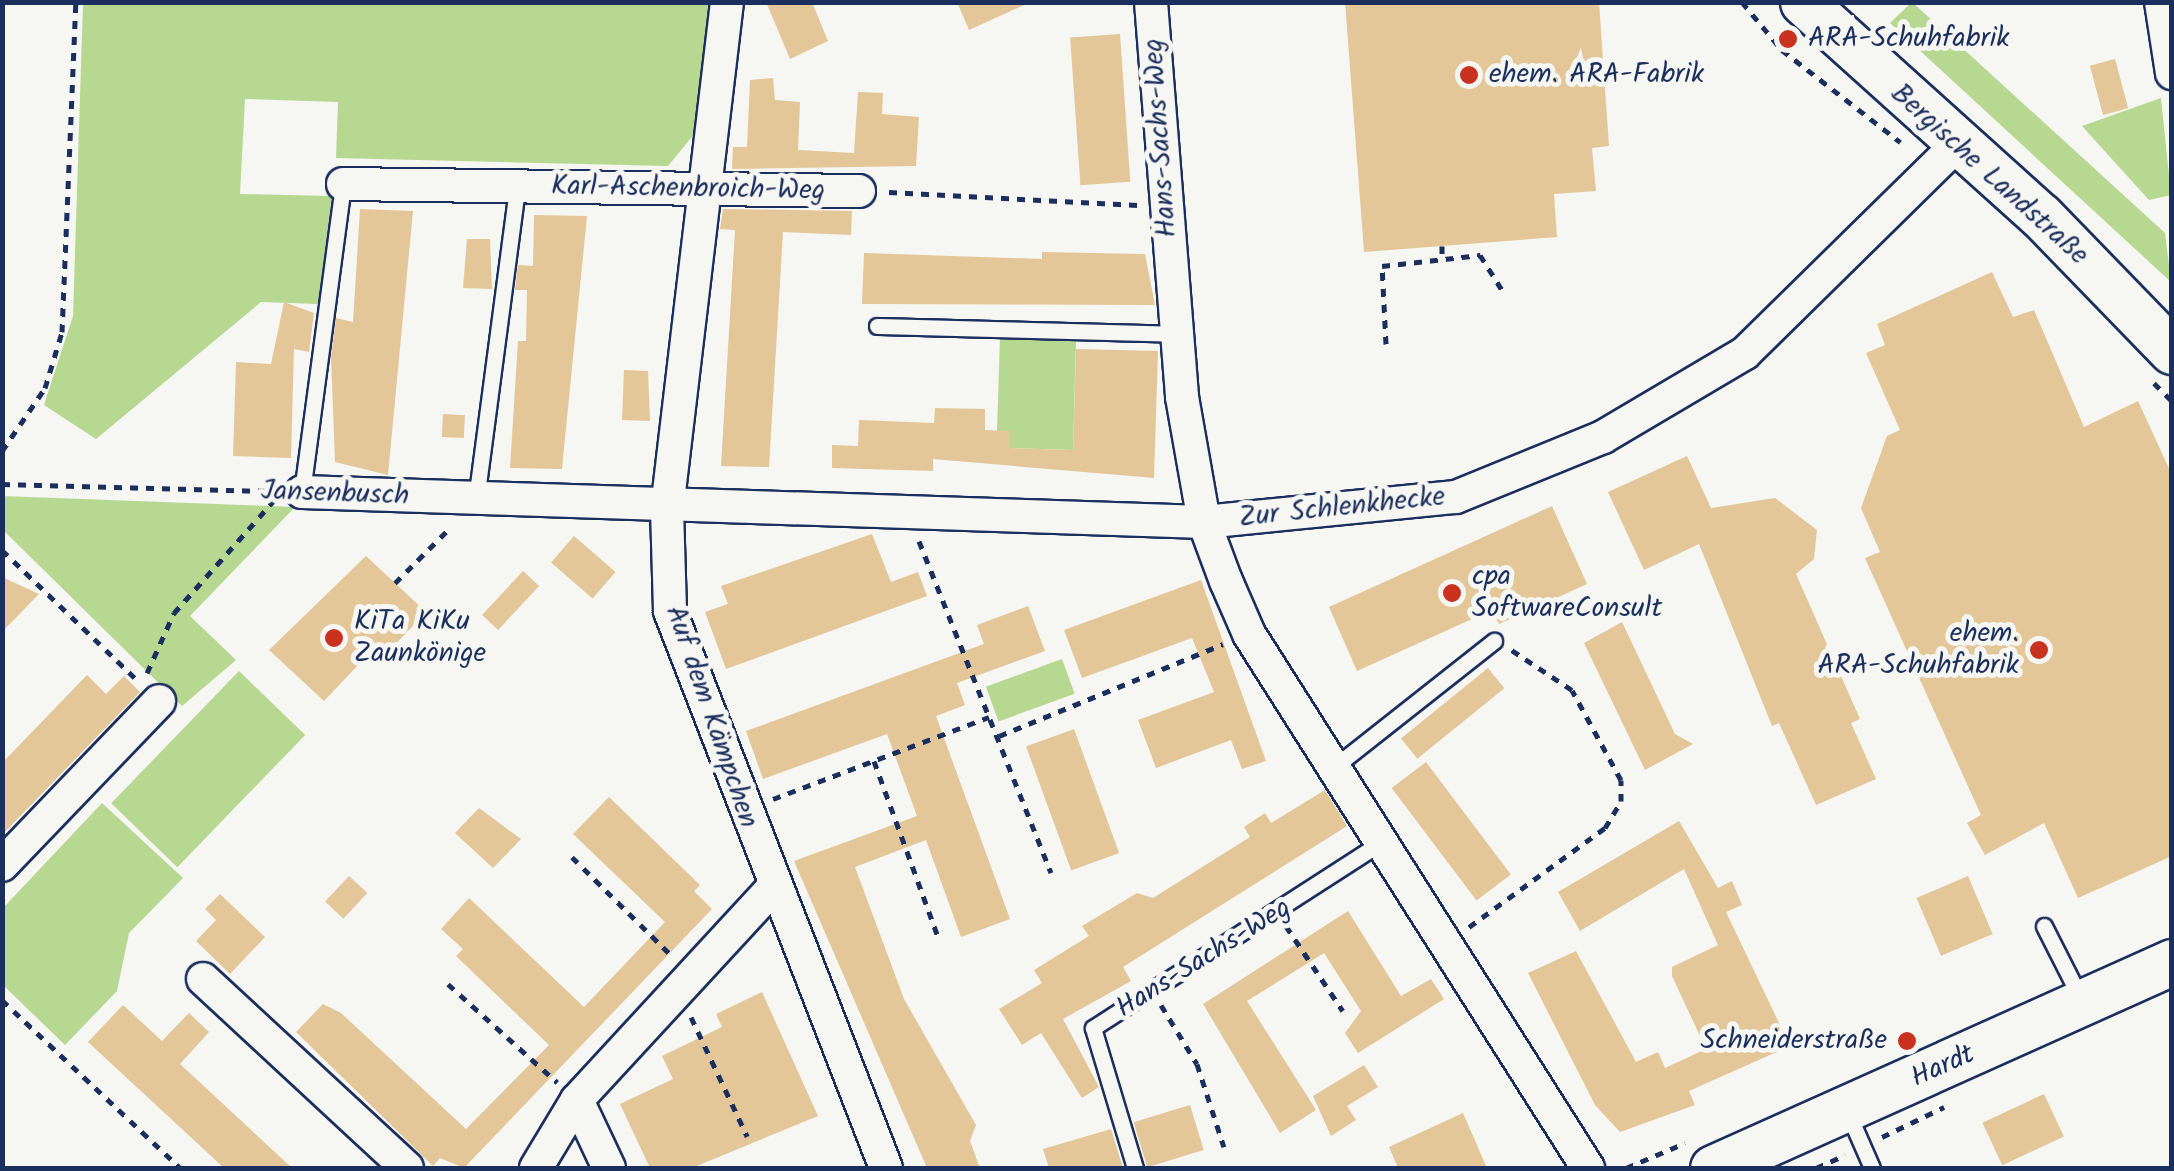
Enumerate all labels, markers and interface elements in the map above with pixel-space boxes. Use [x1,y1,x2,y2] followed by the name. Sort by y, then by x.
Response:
[1808,22,2009,56] place label: ARA-Schuhfabrik
[1777,28,1799,50] marker: ARA-Schuhfabrik
[1137,37,1185,239] street label: Hans-Sachs-Weg
[1489,58,1704,92] place label: ehem. ARA-Fabrik
[1458,64,1480,86] marker: ehem. ARA-Fabrik
[1883,77,2095,273] street label: Bergische Landstraße
[551,170,825,208] street label: Karl-Aschenbroich-Weg
[260,475,410,513] street label: Jansenbusch
[1237,480,1447,536] street label: Zur Schlenkhecke
[1472,560,1662,626] place label: cpa SoftwareConsult
[1441,582,1463,604] marker: cpa SoftwareConsult
[657,601,765,833] street label: Auf dem Kämpchen
[354,605,486,671] place label: KiTa KiKu Zaunkönige
[1818,617,2019,683] place label: ehem. ARA-Schuhfabrik
[323,627,345,649] marker: KiTa KiKu Zaunkönige
[2028,639,2050,661] marker: ehem. ARA-Schuhfabrik
[1110,892,1298,1026] street label: Hans-Sachs-Weg
[1700,1024,1887,1058] place label: Schneiderstraße
[1896,1030,1918,1052] marker: Schneiderstraße
[1906,1038,1980,1096] street label: Hardt

